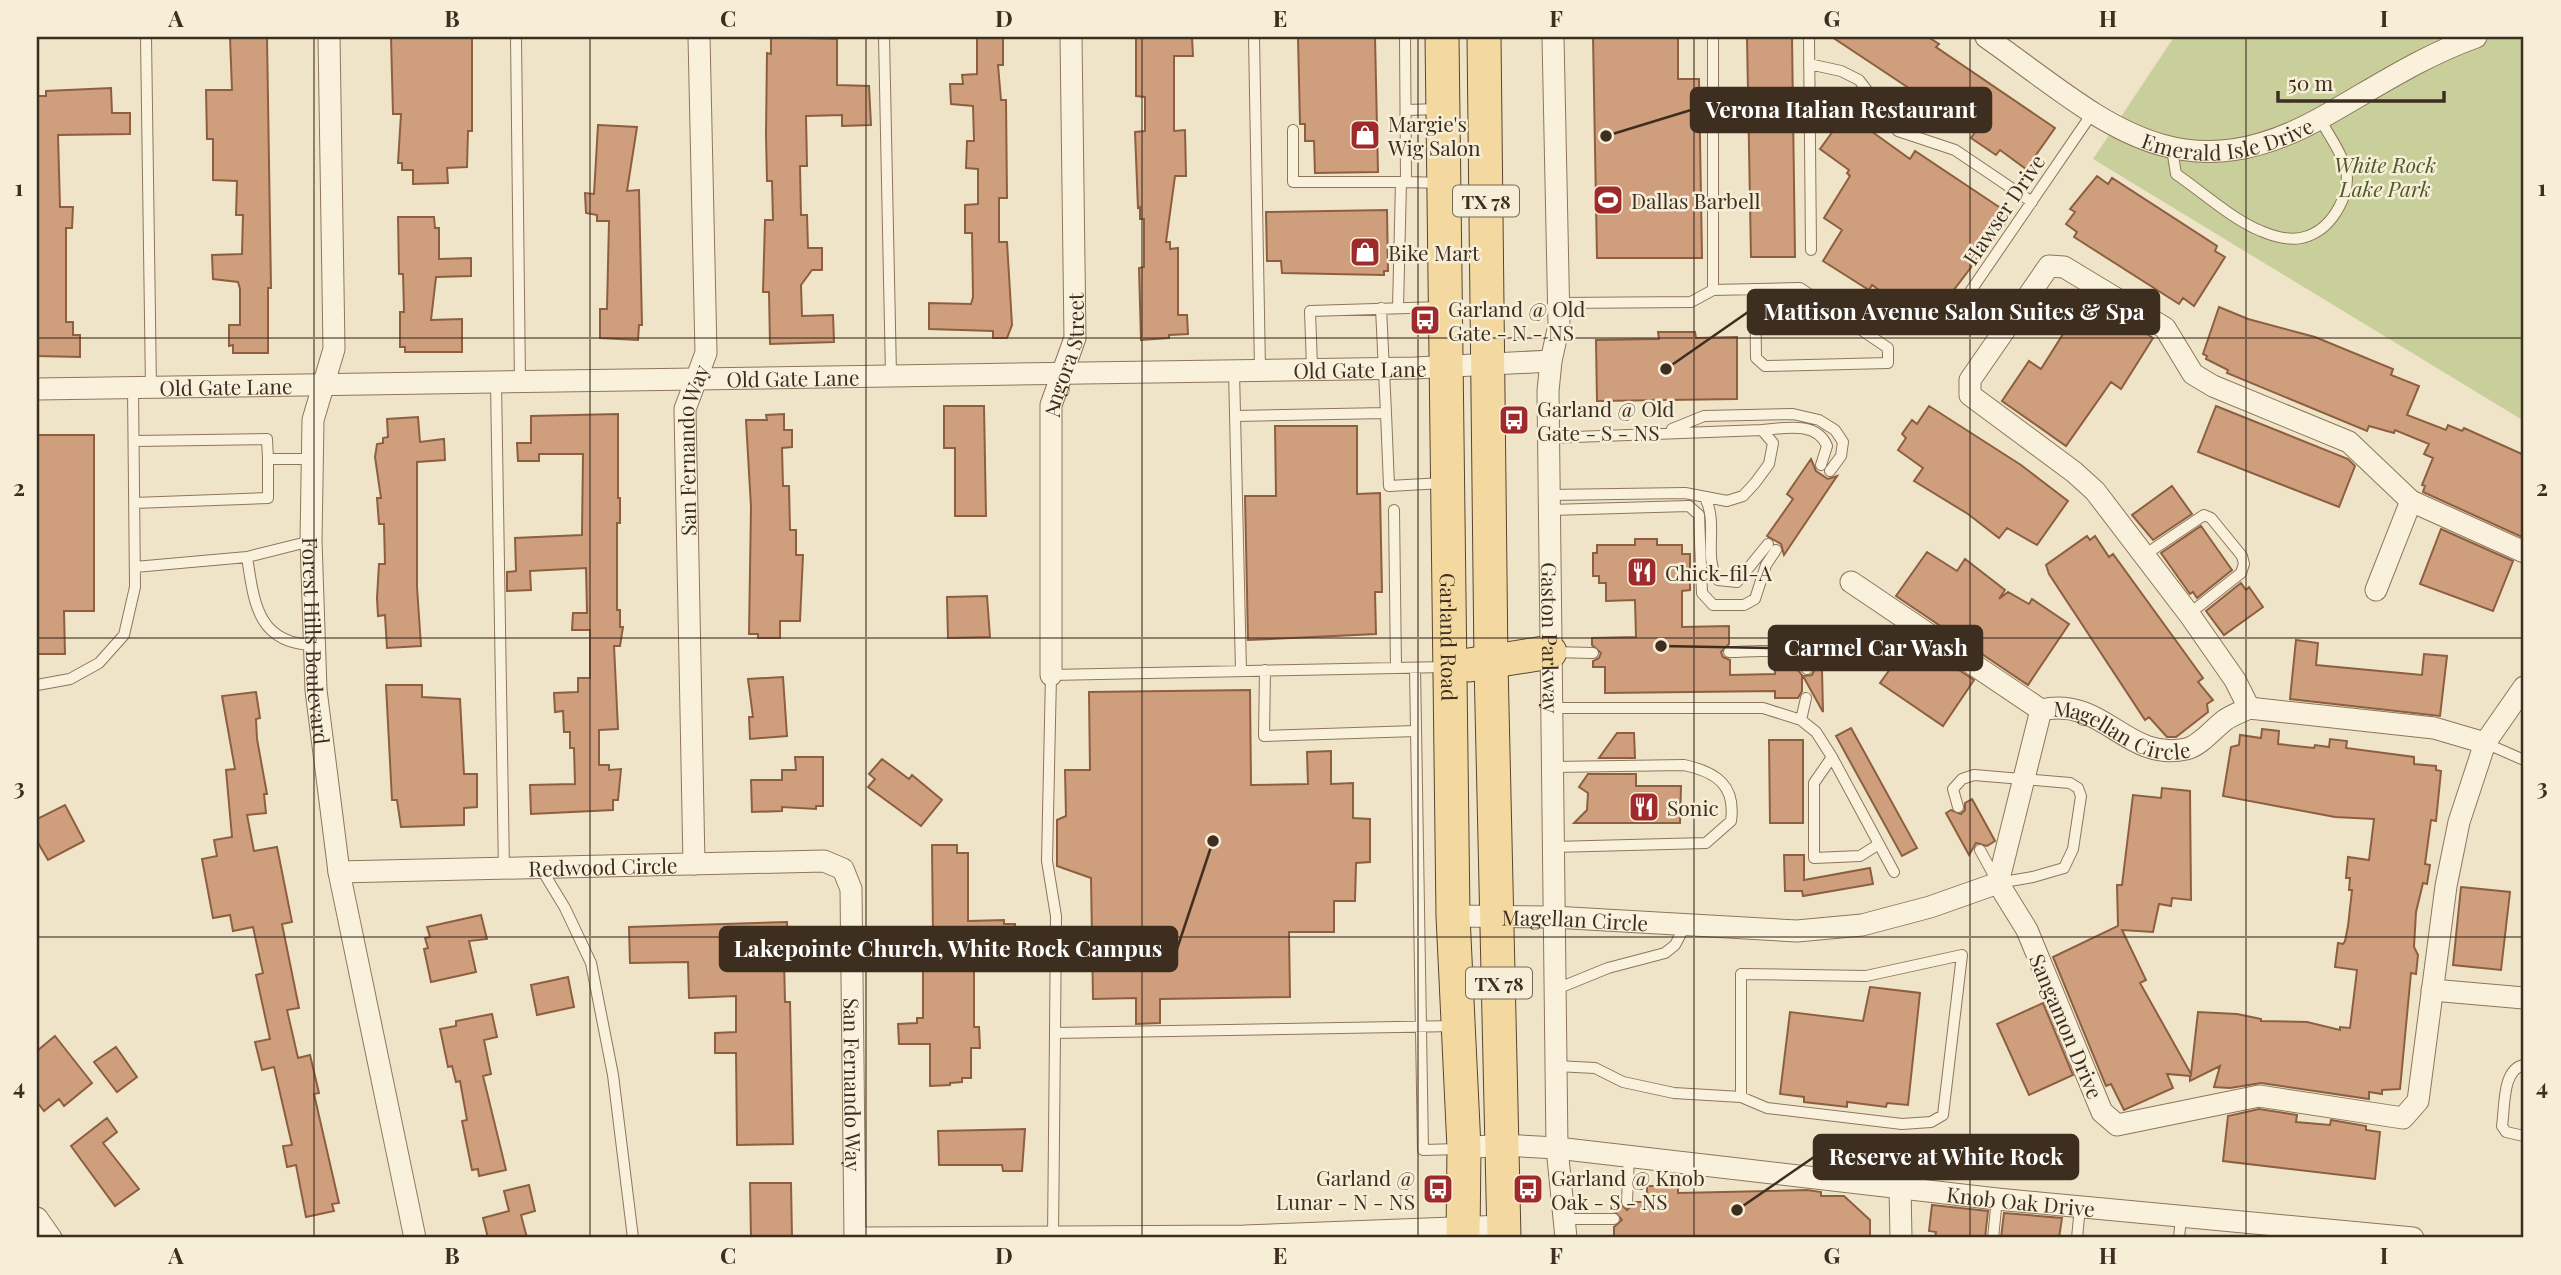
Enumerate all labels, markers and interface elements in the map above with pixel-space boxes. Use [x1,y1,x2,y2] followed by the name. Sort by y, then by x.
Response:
[167,2,184,33] text: A
[444,2,460,33] text: B
[720,2,736,33] text: C
[995,2,1013,33] text: D
[1273,2,1287,33] text: E
[1549,2,1563,33] text: F
[1824,2,1841,33] text: G
[2099,2,2117,33] text: H
[2380,2,2388,33] text: I
[2278,60,2444,104] scale bar
[2288,68,2334,96] text: 50 m
[1691,88,1991,132] callout: Verona Italian Restaurant
[1704,93,1978,124] text: Verona Italian Restaurant
[1387,109,1481,161] place label: Margie's Wig Salon
[2138,111,2318,166] street label: Emerald Isle Drive
[1348,118,1382,152] shop icon: Margie's Wig Salon
[1956,148,2050,270] street label: Hawser Drive
[2334,150,2436,202] park label: White Rock Lake Park
[15,171,24,202] text: 1
[2538,171,2547,202] text: 1
[1591,183,1625,217] sports icon: Dallas Barbell
[1453,186,1519,216] road number: TX 78
[1631,186,1761,214] place label: Dallas Barbell
[1348,235,1382,269] shop icon: Bike Mart
[1388,238,1480,266] place label: Bike Mart
[1748,290,2159,334] callout: Mattison Avenue Salon Suites & Spa
[1037,292,1089,419] street label: Angora Street
[1448,294,1586,346] place label: Garland @ Old Gate - N - NS
[1763,295,2145,326] text: Mattison Avenue Salon Suites & Spa
[1408,303,1442,337] bus stop icon: Garland @ Old Gate - N - NS
[1293,353,1427,384] street label: Old Gate Lane
[671,360,715,536] street label: San Fernando Way
[726,362,860,392] street label: Old Gate Lane
[159,371,293,401] street label: Old Gate Lane
[1537,394,1675,446] place label: Garland @ Old Gate - S - NS
[1497,403,1531,437] bus stop icon: Garland @ Old Gate - S - NS
[13,471,25,502] text: 2
[2536,471,2548,502] text: 2
[297,536,337,746] street label: Forest Hills Boulevard
[1625,555,1659,589] restaurant icon: Chick-fil-A
[1665,558,1773,586] place label: Chick-fil-A
[1536,562,1566,714] street label: Gaston Parkway
[1435,573,1464,701] street label: Garland Road
[1769,626,1982,670] callout: Carmel Car Wash
[1784,631,1968,662] text: Carmel Car Wash
[2052,694,2193,765] street label: Magellan Circle
[13,770,25,801] text: 3
[2536,770,2548,801] text: 3
[1627,790,1661,824] restaurant icon: Sonic
[1667,793,1719,821] place label: Sonic
[528,850,678,882] street label: Redwood Circle
[1502,902,1649,936] street label: Magellan Circle
[720,927,1177,971] callout: Lakepointe Church, White Rock Campus
[734,932,1162,963] text: Lakepointe Church, White Rock Campus
[2024,949,2110,1103] street label: Sangamon Drive
[1466,967,1532,998] road number: TX 78
[838,998,868,1172] street label: San Fernando Way
[13,1070,25,1101] text: 4
[2536,1070,2548,1101] text: 4
[1814,1135,2078,1179] callout: Reserve at White Rock
[1829,1140,2064,1171] text: Reserve at White Rock
[1276,1163,1415,1215] place label: Garland @ Lunar - N - NS
[1551,1163,1705,1215] place label: Garland @ Knob Oak - S - NS
[1421,1172,1455,1206] bus stop icon: Garland @ Lunar - N - NS
[1511,1172,1545,1206] bus stop icon: Garland @ Knob Oak - S - NS
[1945,1179,2096,1222] street label: Knob Oak Drive
[167,1239,184,1270] text: A
[444,1239,460,1270] text: B
[720,1239,736,1270] text: C
[995,1239,1013,1270] text: D
[1273,1239,1287,1270] text: E
[1549,1239,1563,1270] text: F
[1824,1239,1841,1270] text: G
[2099,1239,2117,1270] text: H
[2380,1239,2388,1270] text: I

